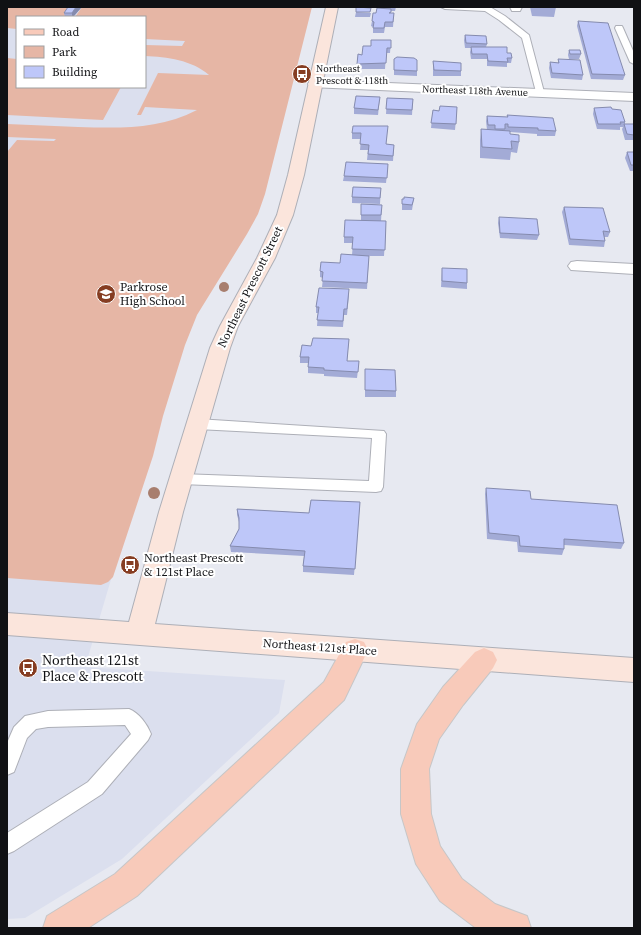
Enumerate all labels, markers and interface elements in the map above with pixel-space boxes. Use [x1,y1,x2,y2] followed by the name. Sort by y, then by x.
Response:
[16,16,146,88] legend
[52,24,79,40] text: Road
[52,44,77,60] text: Park
[316,62,388,87] place label: Northeast Prescott & 118th
[291,63,313,85] bus stop icon: Northeast Prescott & 118th
[52,64,97,80] text: Building
[422,82,528,99] street label: Northeast 118th Avenue
[214,224,286,350] street label: Northeast Prescott Street
[120,279,185,309] place label: Parkrose High School
[95,283,117,305] school or university icon: Parkrose High School
[144,550,243,580] place label: Northeast Prescott & 121st Place
[119,554,141,576] bus stop icon: Northeast Prescott & 121st Place
[262,635,378,659] street label: Northeast 121st Place
[42,650,143,686] place label: Northeast 121st Place & Prescott
[17,657,39,679] bus stop icon: Northeast 121st Place & Prescott

